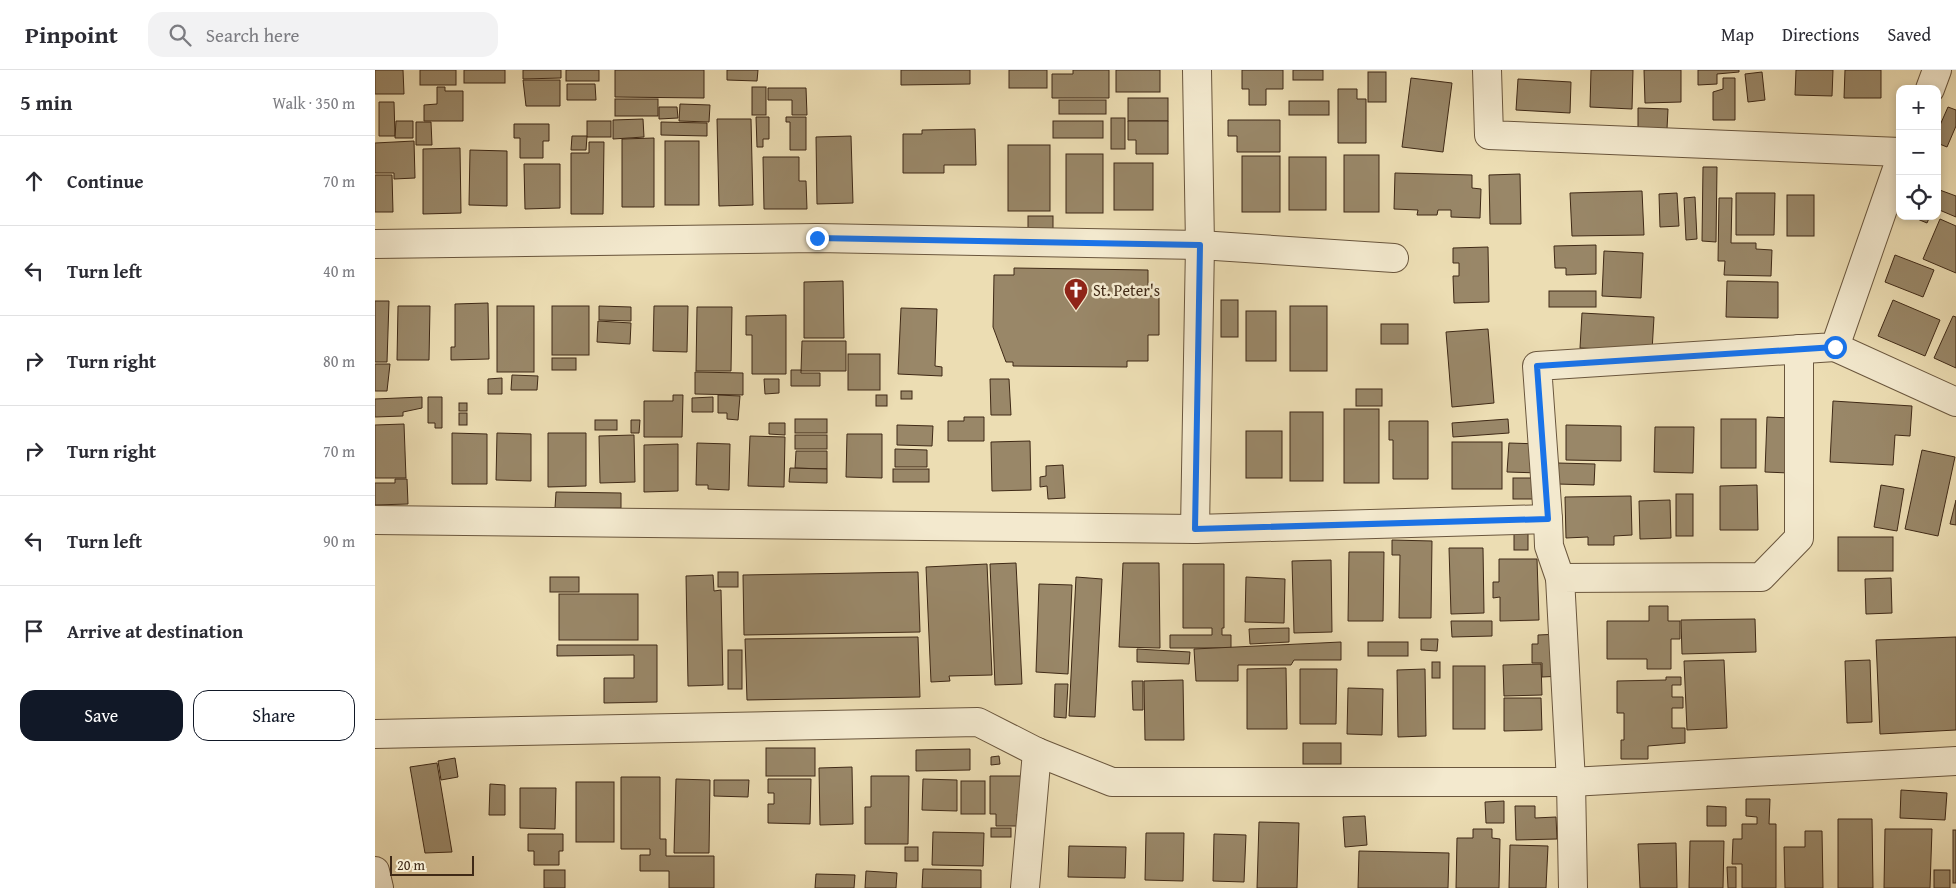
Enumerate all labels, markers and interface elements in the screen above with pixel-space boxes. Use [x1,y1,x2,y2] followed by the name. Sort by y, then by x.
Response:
[148,12,498,57] search box
[25,17,118,52] text: Pinpoint
[166,21,194,49] icon: search
[206,21,299,49] text: Search here
[1721,21,1754,48] text: Map
[1782,21,1859,48] text: Directions
[1887,21,1931,48] text: Saved
[1896,85,1941,220] map controls
[1896,85,1941,130] button: +
[20,87,72,118] text: 5 min
[272,91,355,115] text: Walk · 350 m
[1896,130,1941,175] button: −
[20,167,48,195] icon: ahead
[67,167,144,195] text: Continue
[323,169,355,193] text: 70 m
[1896,175,1941,220] button: locate
[806,227,829,250] route end
[20,257,48,285] icon: left
[67,257,142,285] text: Turn left
[323,259,355,283] text: 40 m
[1063,277,1089,311] church icon: St. Peter's
[1093,278,1160,302] place label: St. Peter's
[1824,336,1847,359] route start
[20,347,48,375] icon: right
[67,347,156,375] text: Turn right
[323,349,355,373] text: 80 m
[20,437,48,465] icon: right
[67,437,156,465] text: Turn right
[323,439,355,463] text: 70 m
[20,527,48,555] icon: left
[67,527,142,555] text: Turn left
[323,529,355,553] text: 90 m
[20,617,48,645] icon: arrive
[67,617,243,645] text: Arrive at destination
[20,690,183,741] button: Save
[193,690,355,741] button: Share
[390,853,474,876] scale bar
[397,855,425,875] text: 20 m

